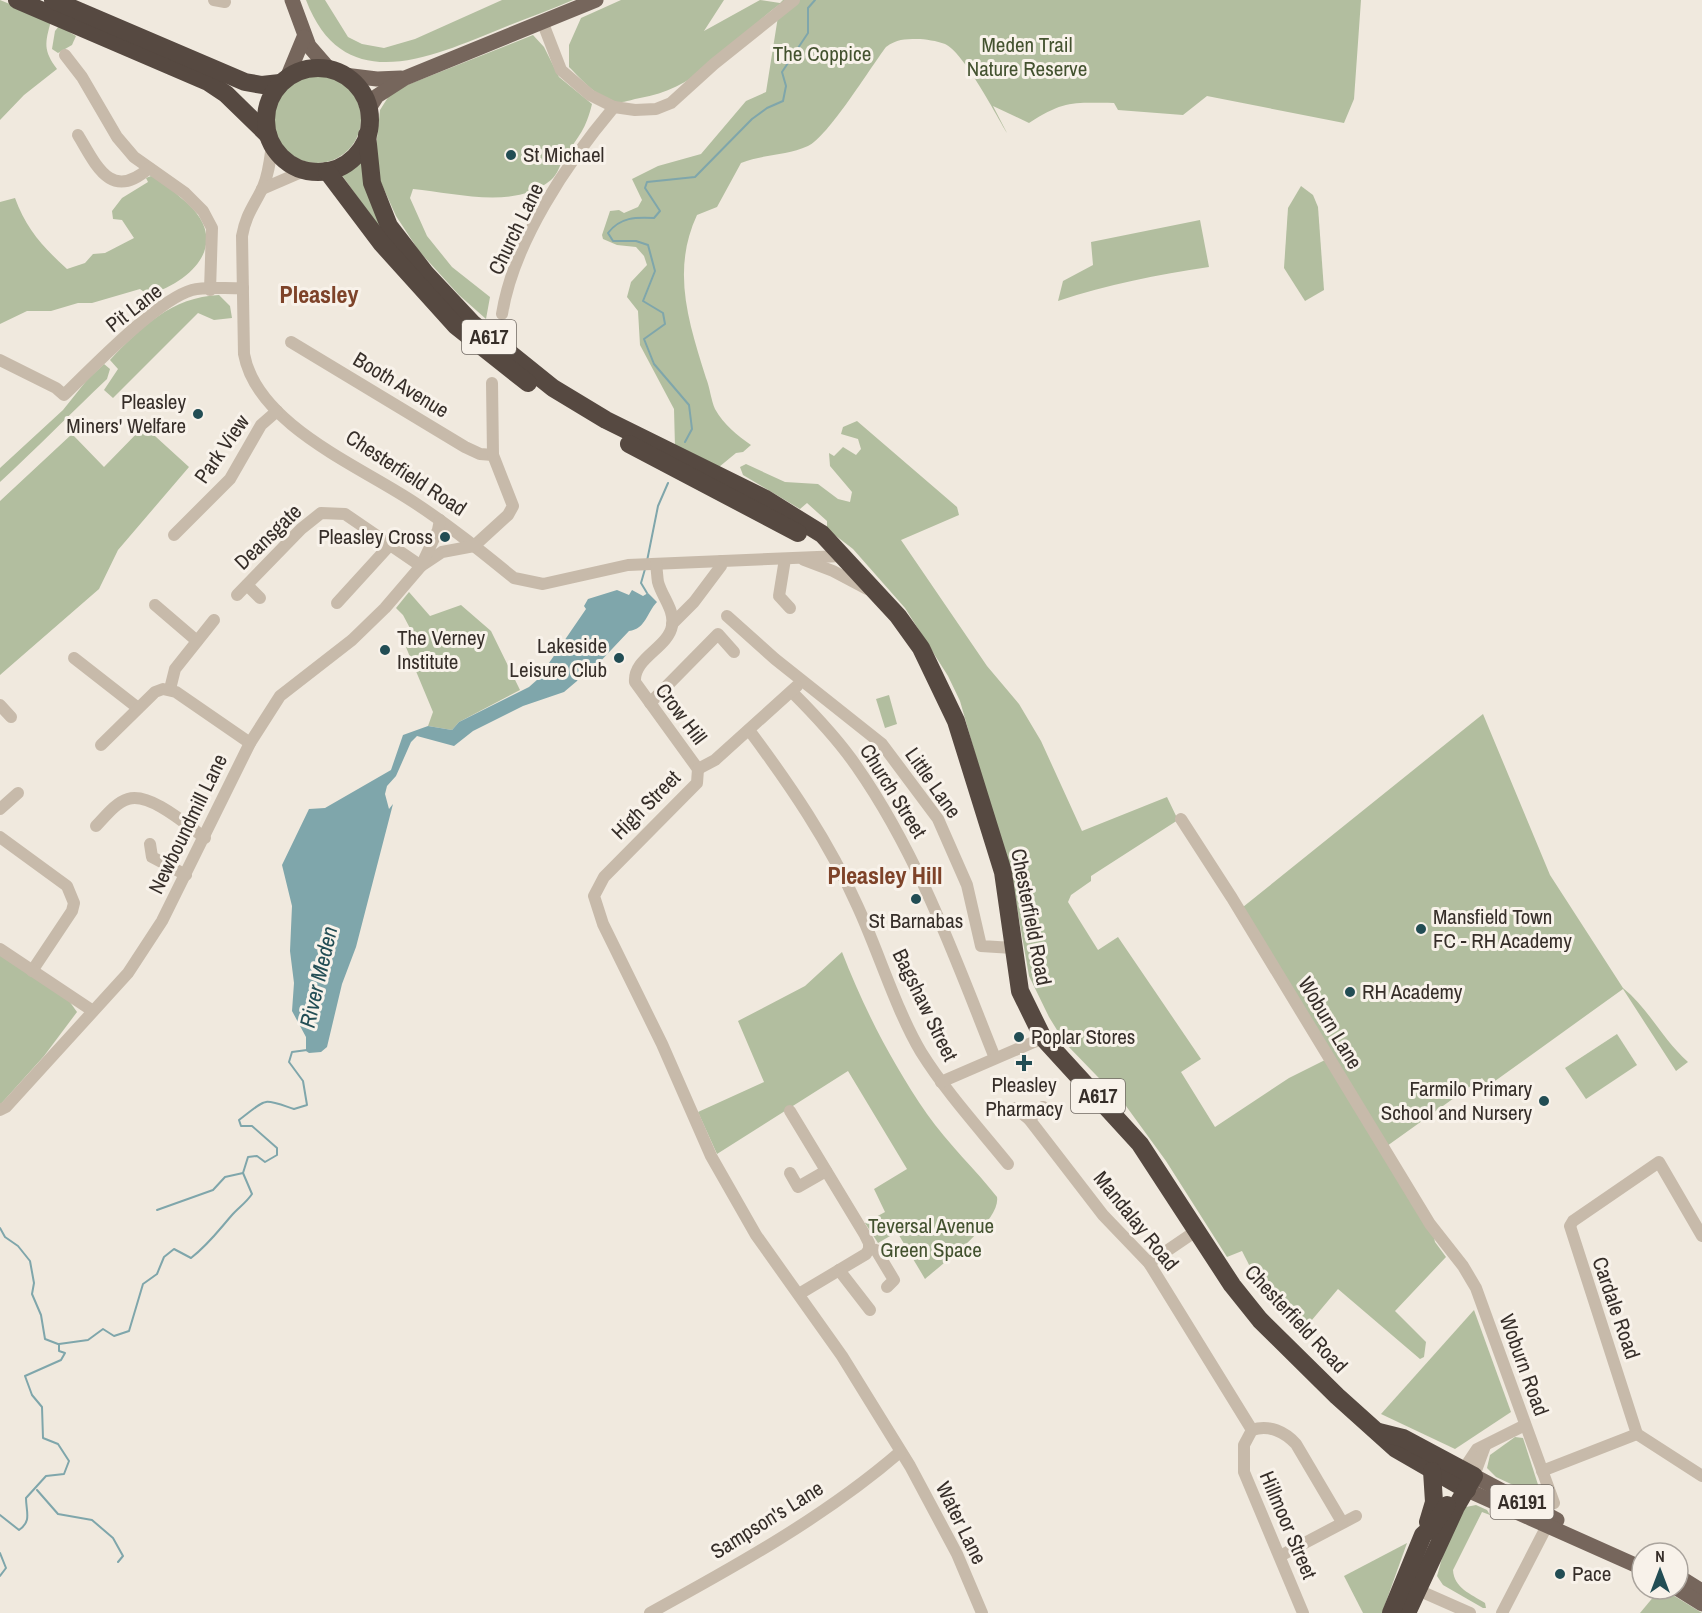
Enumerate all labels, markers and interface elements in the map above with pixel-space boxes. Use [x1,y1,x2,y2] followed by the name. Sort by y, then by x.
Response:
[967,30,1087,83] park label: Meden Trail Nature Reserve
[773,39,871,68] park label: The Coppice
[523,140,604,169] place label: St Michael
[504,148,518,162] marker: St Michael
[481,178,550,279] street label: Church Lane
[99,276,168,339] street label: Pit Lane
[280,278,358,310] district label: Pleasley
[462,320,516,354] road number: A617
[348,345,455,425] street label: Booth Avenue
[66,387,186,440] place label: Pleasley Miners' Welfare
[191,407,205,421] marker: Pleasley Miners' Welfare
[187,408,256,489] street label: Park View
[340,423,472,523] street label: Chesterfield Road
[228,497,308,576] street label: Deansgate
[318,522,433,551] place label: Pleasley Cross
[438,530,452,544] marker: Pleasley Cross
[397,623,485,676] place label: The Verney Institute
[509,631,607,684] place label: Lakeside Leisure Club
[378,643,392,657] marker: The Verney Institute
[612,651,626,665] marker: Lakeside Leisure Club
[649,677,714,750] street label: Crow Hill
[853,738,934,844] street label: Church Street
[898,741,968,824] street label: Little Lane
[141,749,234,899] street label: Newboundmill Lane
[605,763,687,846] street label: High Street
[1004,846,1059,988] street label: Chesterfield Road
[828,859,942,891] district label: Pleasley Hill
[909,892,923,906] marker: St Barnabas
[1433,902,1572,955] place label: Mansfield Town FC - RH Academy
[869,906,963,935] place label: St Barnabas
[1414,922,1428,936] marker: Mansfield Town FC - RH Academy
[292,923,344,1031] water label: River Meden
[886,944,965,1066] street label: Bagshaw Street
[1291,971,1369,1074] street label: Woburn Lane
[1362,977,1463,1006] place label: RH Academy
[1343,985,1357,999] marker: RH Academy
[1031,1022,1135,1051] place label: Poplar Stores
[1012,1030,1026,1044] marker: Poplar Stores
[1017,1056,1031,1070] marker: Pleasley Pharmacy
[985,1070,1063,1123] place label: Pleasley Pharmacy
[1381,1074,1532,1127] place label: Farmilo Primary School and Nursery
[1071,1079,1125,1113] road number: A617
[1537,1094,1551,1108] marker: Farmilo Primary School and Nursery
[1087,1165,1186,1277] street label: Mandalay Road
[868,1211,994,1264] park label: Teversal Avenue Green Space
[1585,1253,1647,1363] street label: Cardale Road
[1238,1258,1354,1379] street label: Chesterfield Road
[1493,1310,1556,1420] street label: Woburn Road
[1253,1466,1324,1584] street label: Hillmoor Street
[705,1473,829,1566] street label: Sampson's Lane
[929,1477,994,1569] street label: Water Lane
[1490,1485,1553,1519] road number: A6191
[1630,1541,1690,1601] north arrow
[1655,1545,1665,1567] text: N
[1572,1559,1611,1588] place label: Pace
[1553,1567,1567,1581] marker: Pace

